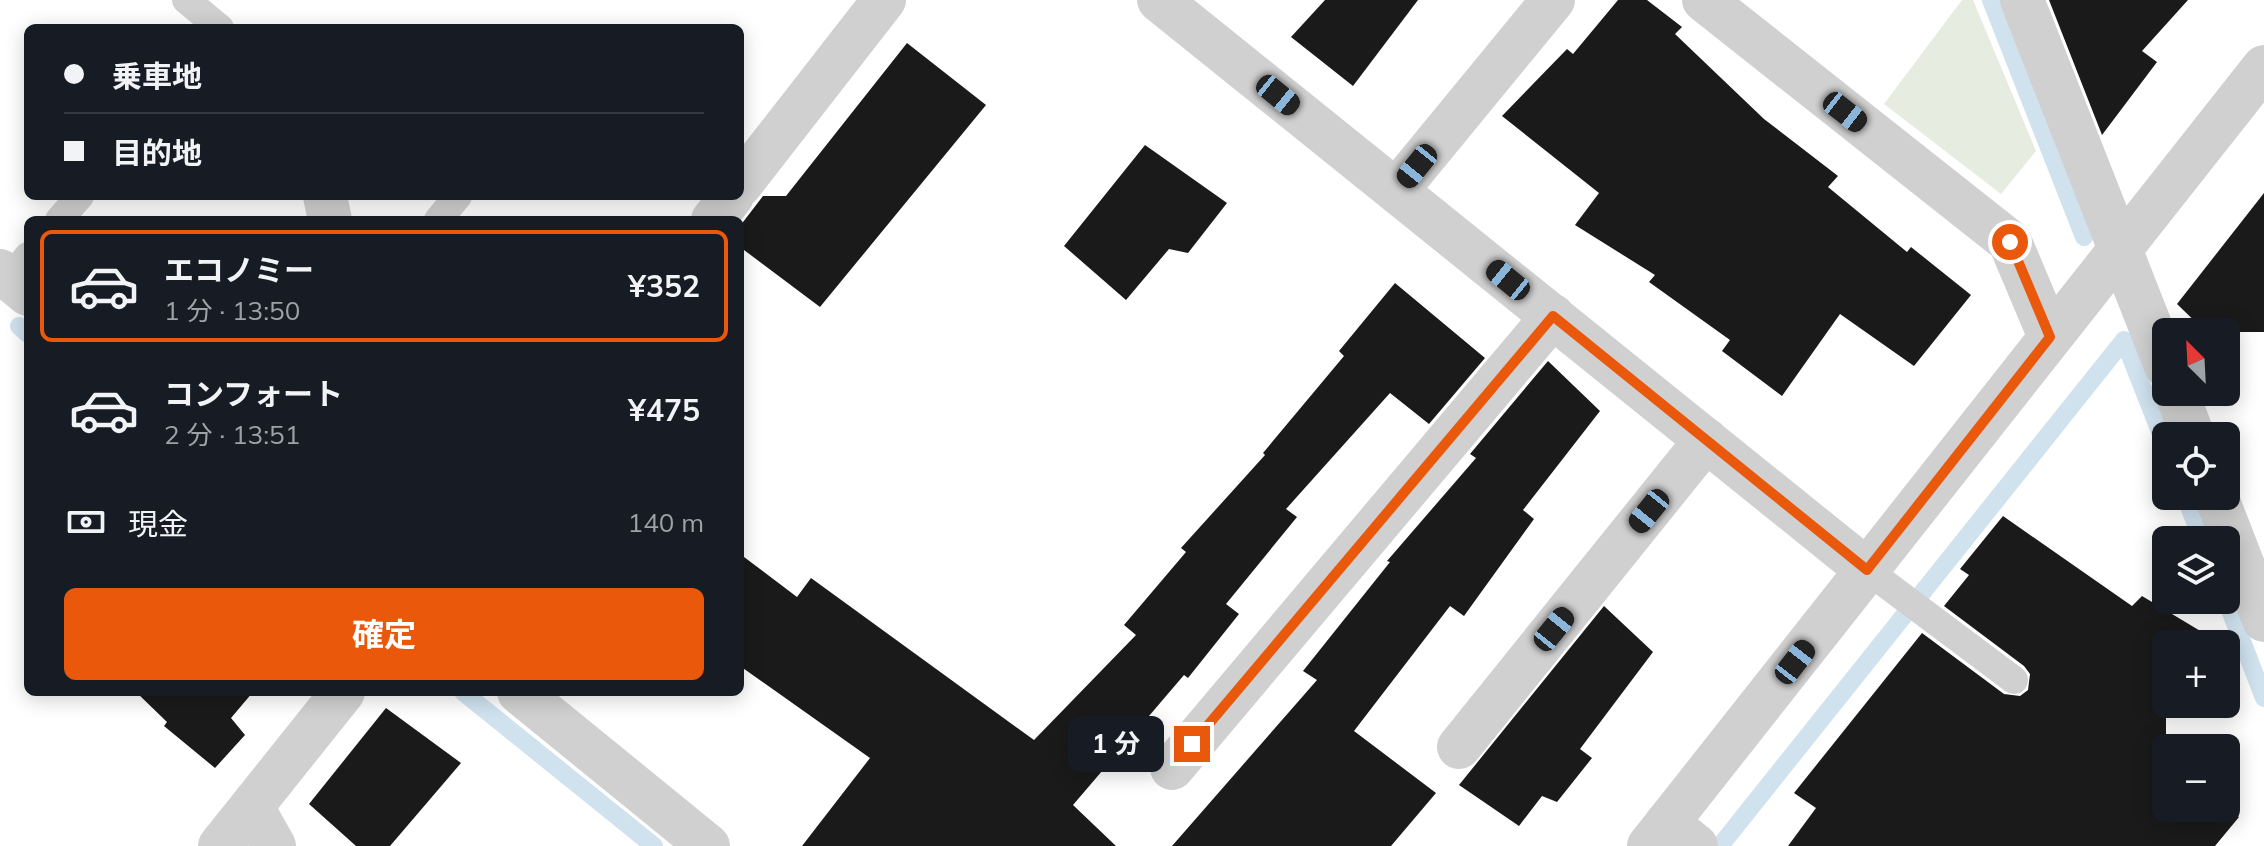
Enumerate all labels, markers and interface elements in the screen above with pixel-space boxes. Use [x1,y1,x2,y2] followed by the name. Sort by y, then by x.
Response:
[112,57,202,95] text: 乗車地
[1252,71,1304,119] car
[1819,88,1871,136] car
[112,134,202,172] text: 目的地
[1393,140,1441,192] car
[1992,224,2028,260] route start
[68,250,140,322] icon: car
[164,251,314,289] text: エコノミー
[1482,256,1534,304] car
[628,267,700,305] text: ¥352
[164,294,300,327] text: 1 分 · 13:50
[2152,318,2240,406] north arrow
[2152,318,2240,822] map controls
[68,374,140,446] icon: car
[164,375,343,413] text: コンフォート
[628,391,700,429] text: ¥475
[164,418,300,451] text: 2 分 · 13:51
[2152,422,2240,510] button: locate
[1625,485,1673,537] car
[64,500,108,544] icon: cash
[128,505,188,543] text: 現金
[628,506,704,539] text: 140 m
[2152,526,2240,614] button: layers
[64,588,704,680] button: 確定
[1530,603,1578,655] car
[2152,630,2240,718] button: +
[1771,636,1819,688] car
[1068,716,1164,772] callout: 1 分
[1174,726,1210,762] route end
[1092,727,1140,760] text: 1 分
[2152,734,2240,822] button: −

